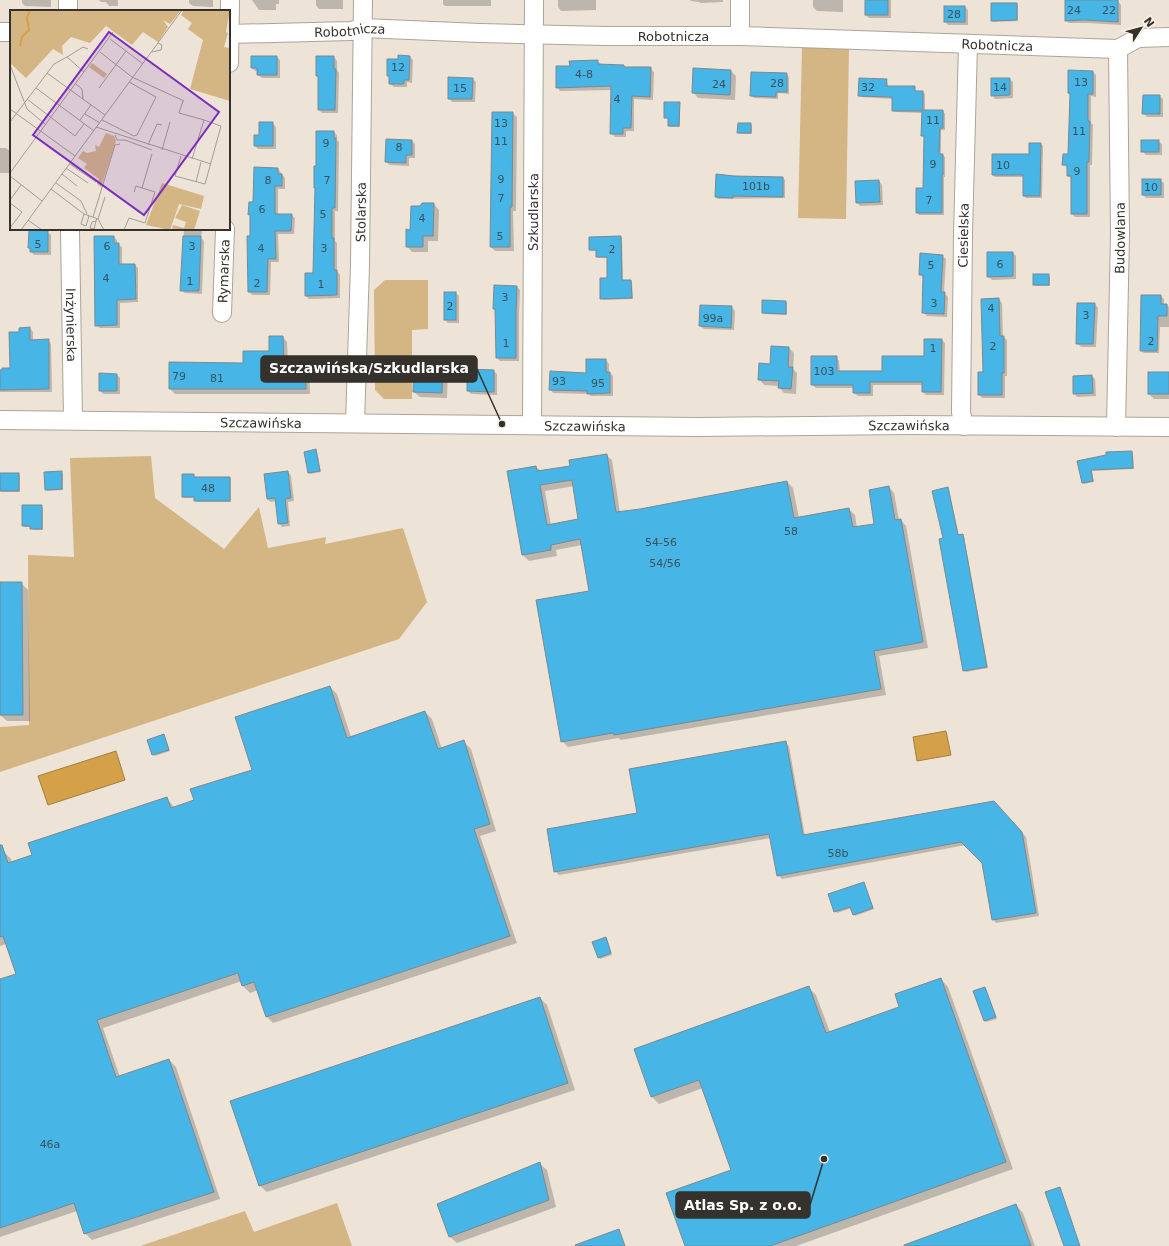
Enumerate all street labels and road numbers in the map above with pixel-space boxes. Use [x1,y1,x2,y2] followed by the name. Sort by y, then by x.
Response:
[314,21,386,40] street label: Robotnicza
[638,29,709,44] street label: Robotnicza
[961,37,1033,54] street label: Robotnicza
[526,173,541,251] street label: Szkudlarska
[353,182,369,242] street label: Stolarska
[1112,202,1128,274] street label: Budowlana
[956,203,972,268] street label: Ciesielska
[215,239,233,303] street label: Rymarska
[63,288,79,362] street label: Inżynierska
[220,415,302,431] street label: Szczawińska
[544,418,626,434] street label: Szczawińska
[868,418,950,433] street label: Szczawińska

